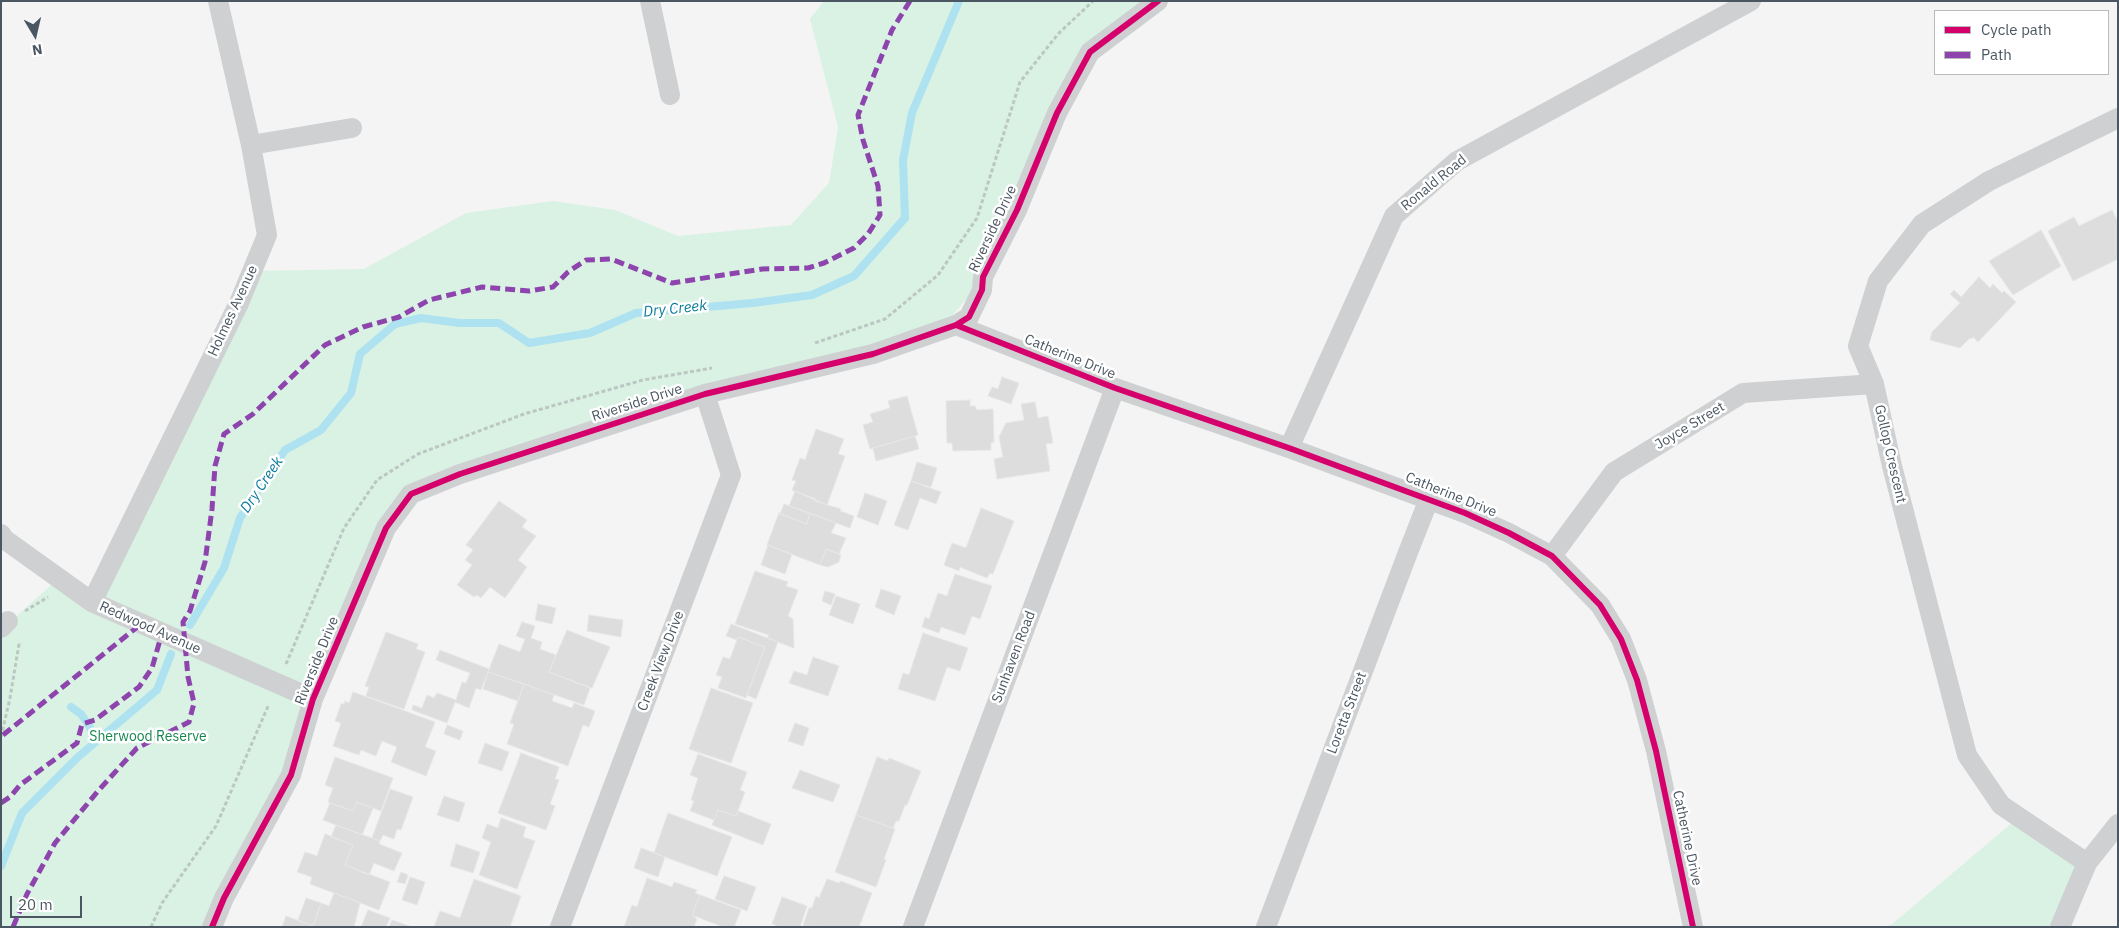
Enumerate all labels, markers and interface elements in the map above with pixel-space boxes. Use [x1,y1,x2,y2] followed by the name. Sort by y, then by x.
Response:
[10,10,60,60] north arrow
[1934,10,2109,75] legend
[1981,20,2052,39] text: Cycle path
[31,40,44,59] text: N
[1981,45,2012,64] text: Path
[1398,151,1470,215] street label: Ronald Road
[966,183,1020,275] street label: Riverside Drive
[205,263,261,359] street label: Holmes Avenue
[642,297,708,321] water label: Dry Creek
[1022,331,1118,383] street label: Catherine Drive
[590,380,684,426] street label: Riverside Drive
[1652,399,1728,453] street label: Joyce Street
[1871,403,1909,505] street label: Gollop Crescent
[237,454,287,516] water label: Dry Creek
[1403,469,1499,521] street label: Catherine Drive
[97,598,203,658] street label: Redwood Avenue
[634,609,688,713] street label: Creek View Drive
[989,609,1039,705] street label: Sunhaven Road
[292,614,342,708] street label: Riverside Drive
[1324,670,1370,756] street label: Loretta Street
[89,729,207,745] park label: Sherwood Reserve
[1669,789,1705,887] street label: Catherine Drive
[12,886,85,918] scale bar
[18,895,53,914] text: 20 m

